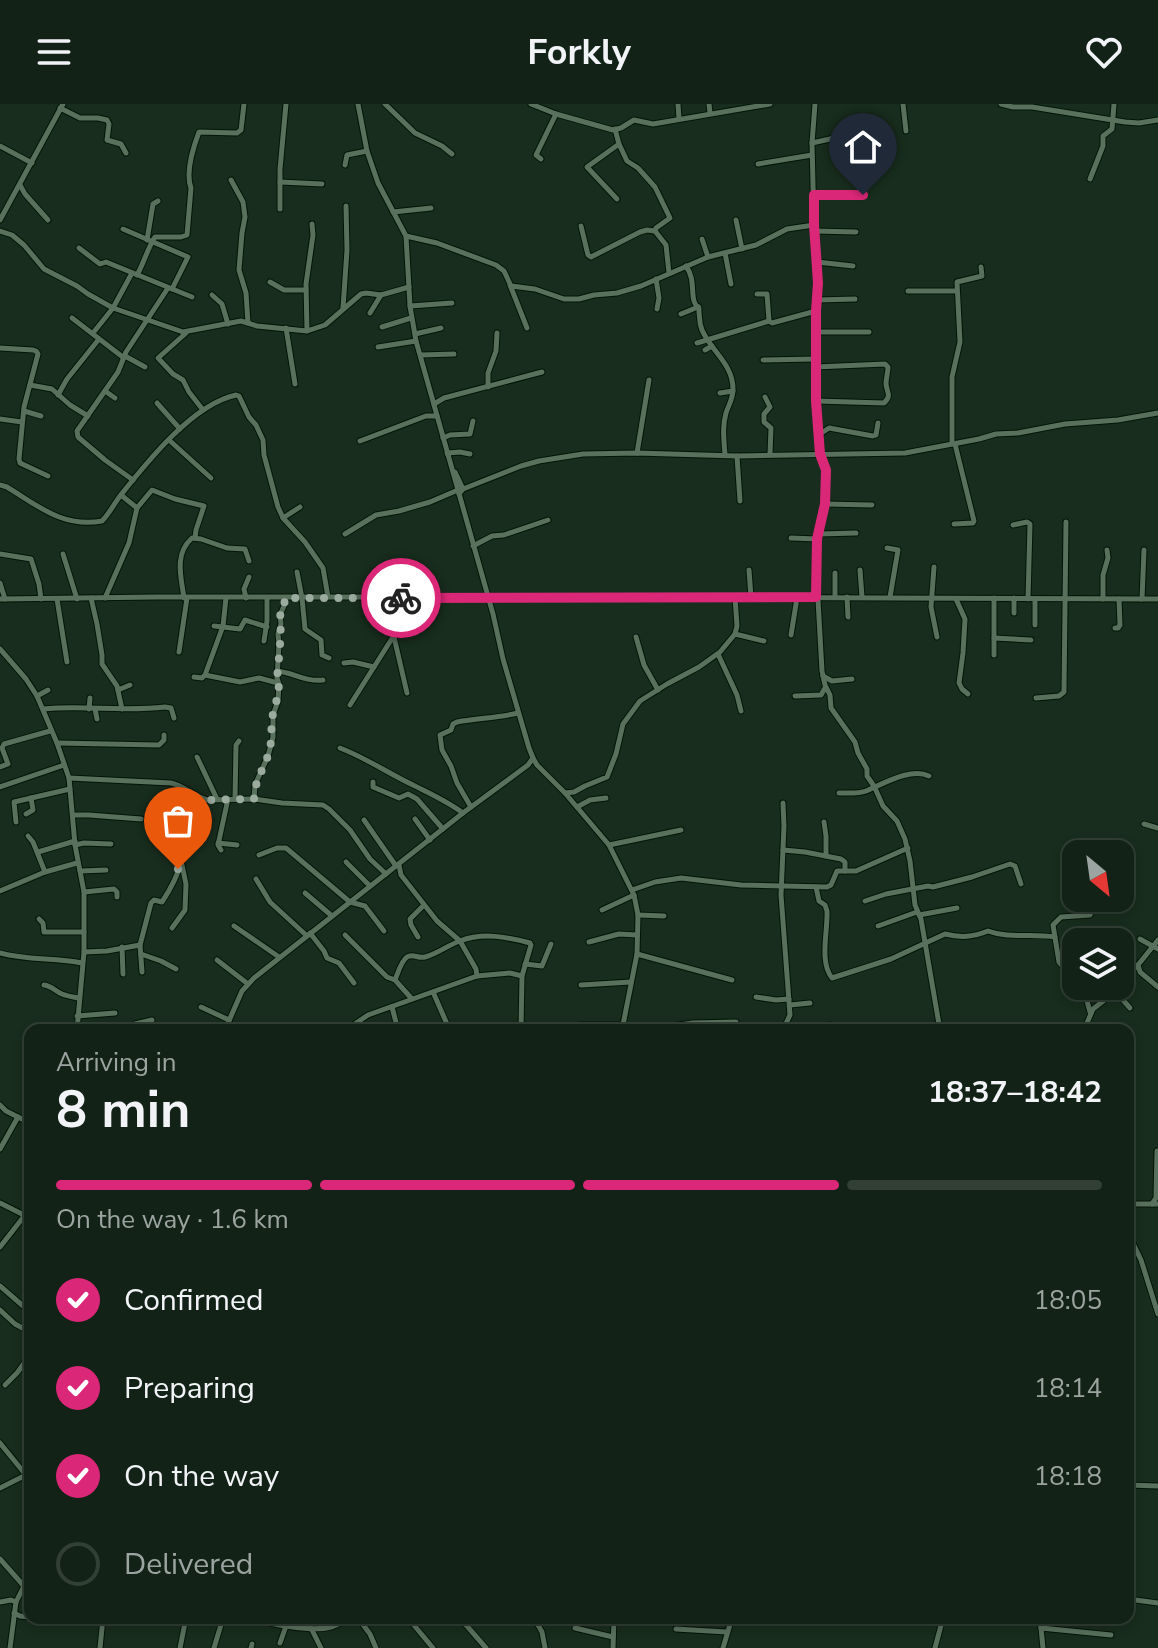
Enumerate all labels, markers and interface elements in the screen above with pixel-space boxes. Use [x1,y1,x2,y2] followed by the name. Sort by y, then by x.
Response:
[527,28,631,77] text: Forkly
[32,30,76,74] icon: menu
[1082,30,1126,74] icon: heart
[829,113,897,195] pin
[841,125,885,169] icon: home
[361,558,441,638] courier
[379,576,423,620] icon: bike
[144,787,212,869] pin
[156,799,200,843] icon: bag
[1062,840,1134,912] north arrow
[1062,840,1134,1000] map controls
[1062,928,1134,1000] button: layers
[56,1045,177,1080] text: Arriving in
[928,1072,1102,1113] text: 18:37–18:42
[56,1074,191,1145] text: 8 min
[56,1202,289,1237] text: On the way · 1.6 km
[56,1278,100,1322] icon: check
[124,1280,264,1321] text: Confirmed
[1034,1283,1102,1318] text: 18:05
[56,1366,100,1410] icon: check
[124,1368,255,1409] text: Preparing
[1034,1371,1102,1406] text: 18:14
[56,1454,100,1498] icon: check
[124,1456,279,1497] text: On the way
[1034,1459,1102,1494] text: 18:18
[124,1544,253,1585] text: Delivered

